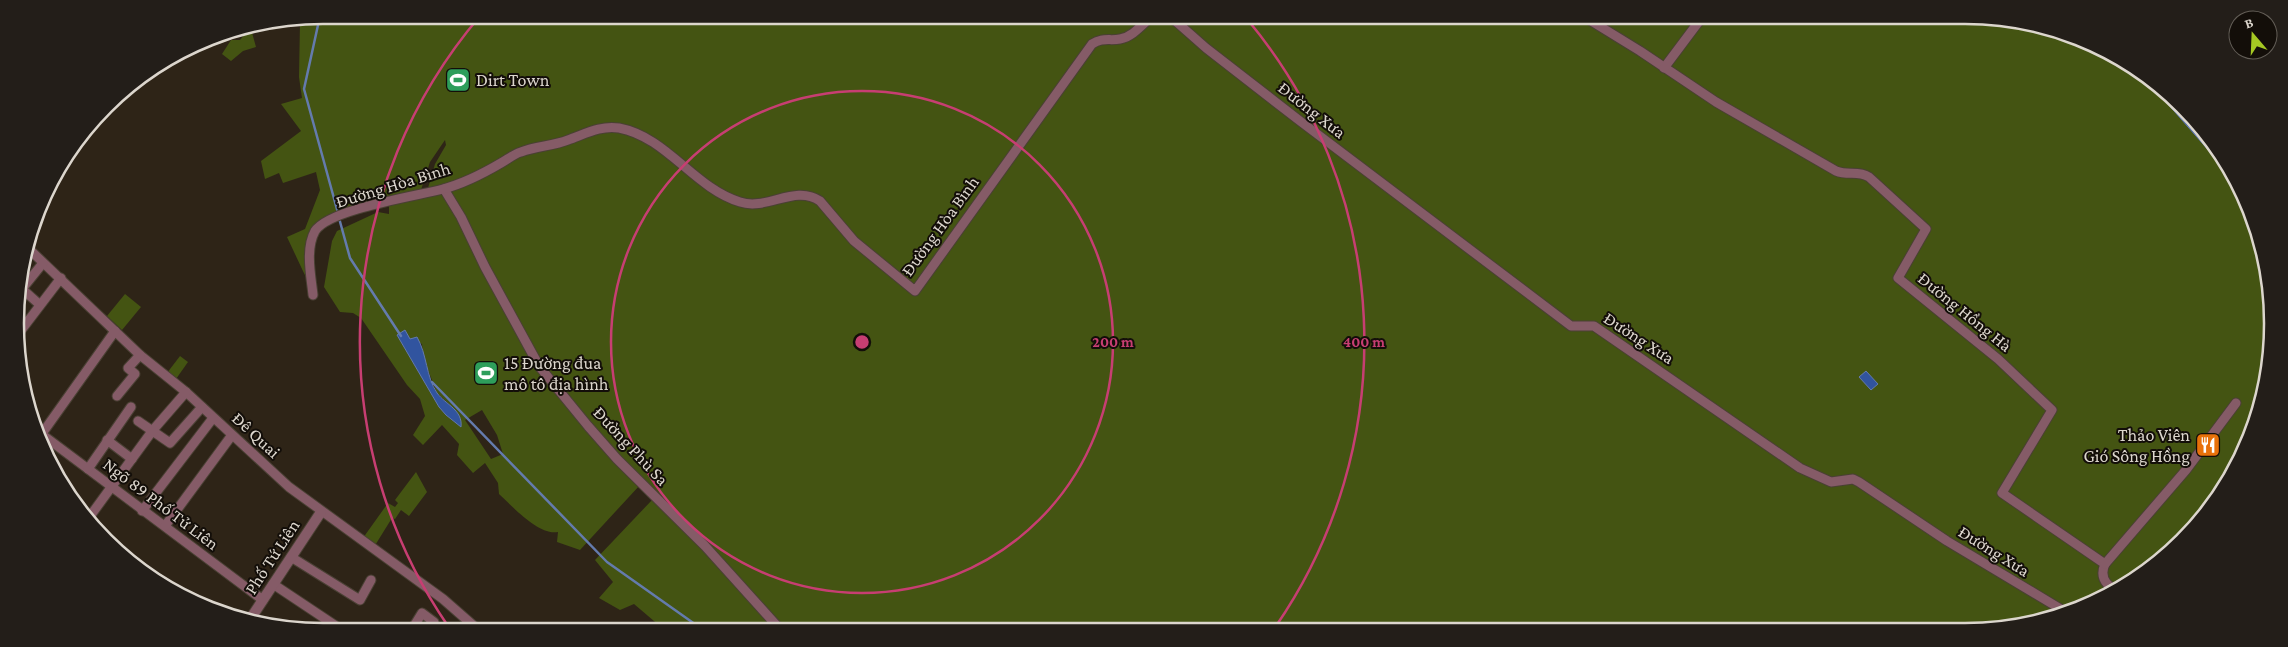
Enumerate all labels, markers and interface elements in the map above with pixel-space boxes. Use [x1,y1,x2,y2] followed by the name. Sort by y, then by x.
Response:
[2228,10,2278,60] north arrow
[2242,14,2255,32] text: B
[445,67,471,93] sports icon: Dirt Town
[476,70,550,90] place label: Dirt Town
[1274,77,1350,143] street label: Đường Xưa
[333,158,453,212] street label: Đường Hòa Bình
[897,172,983,280] street label: Đường Hòa Bình
[1914,268,2016,356] street label: Đường Hồng Hà
[1600,308,1678,368] street label: Đường Xưa
[853,333,871,351] centre of rings
[1092,334,1134,350] text: 200 m
[1343,334,1385,350] text: 400 m
[504,353,609,394] place label: 15 Đường đua mô tô địa hình
[473,360,499,386] sports icon: 15 Đường đua mô tô địa hình
[589,402,673,490] street label: Đường Phù Sa
[228,408,284,462] street label: Đê Quai
[2083,425,2190,466] place label: Thảo Viên Gió Sông Hồng
[2195,432,2221,458] restaurant icon: Thảo Viên Gió Sông Hồng
[99,454,223,554] street label: Ngõ 89 Phố Tử Liên
[240,516,304,598] street label: Phố Tứ Liên
[1955,521,2033,581] street label: Đường Xưa

